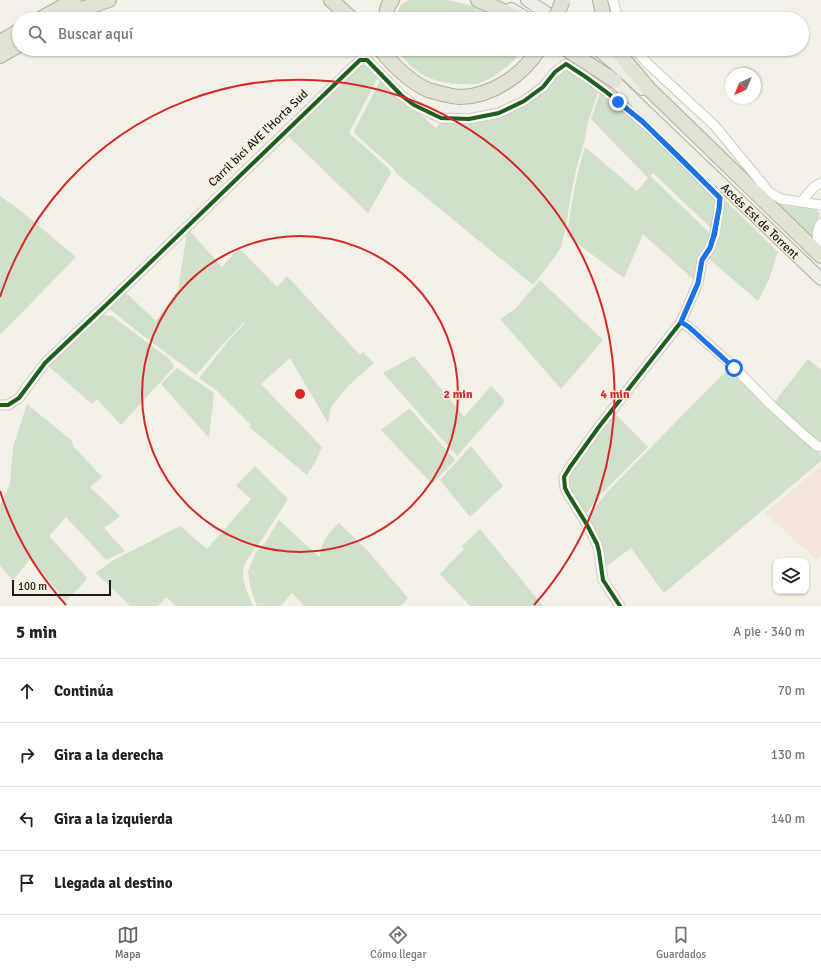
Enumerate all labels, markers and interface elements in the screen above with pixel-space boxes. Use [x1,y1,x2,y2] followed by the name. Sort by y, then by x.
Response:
[12,12,809,56] search box
[26,23,48,45] icon: search
[58,25,133,43] text: Buscar aquí
[725,68,761,104] north arrow
[205,87,311,190] street label: Carril bici AVE l'Horta Sud
[609,93,627,111] route end
[718,180,802,262] street label: Accés Est de Torrent
[725,359,743,377] route start
[293,387,307,401] centre of rings
[444,387,473,402] text: 2 min
[601,387,630,402] text: 4 min
[773,558,809,594] map controls
[773,558,809,594] button: layers
[12,578,111,597] scale bar
[18,580,47,593] text: 100 m
[16,622,57,643] text: 5 min
[733,624,805,640] text: A pie · 340 m
[16,680,38,702] icon: ahead
[54,682,113,700] text: Continúa
[778,683,805,699] text: 70 m
[16,744,38,766] icon: right
[54,746,164,764] text: Gira a la derecha
[771,747,805,763] text: 130 m
[16,808,38,830] icon: left
[54,810,173,828] text: Gira a la izquierda
[771,811,805,827] text: 140 m
[16,872,38,894] icon: arrive
[54,874,173,892] text: Llegada al destino
[115,924,141,961] tab: Mapa
[370,924,426,961] tab: Cómo llegar
[656,924,706,961] tab: Guardados

